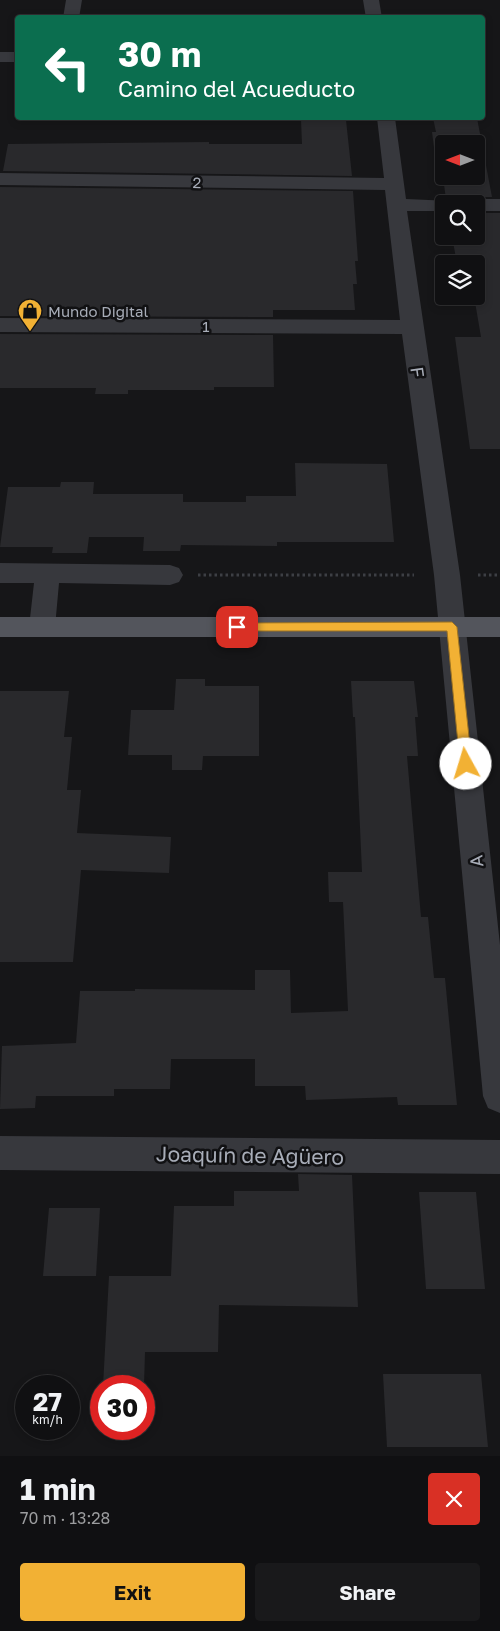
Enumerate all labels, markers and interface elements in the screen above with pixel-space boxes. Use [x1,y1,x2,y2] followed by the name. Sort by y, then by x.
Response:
[118,33,201,75] text: 30 m
[35,35,100,100] icon: left
[118,75,355,102] text: Camino del Acueducto
[435,135,485,185] north arrow
[435,135,485,305] map controls
[192,173,202,191] street label: 2
[435,195,485,245] button: search
[435,255,485,305] button: layers
[17,298,43,332] shop icon: Mundo Digital
[48,302,148,320] place label: Mundo Digital
[202,317,210,335] street label: 1
[406,365,430,379] street label: F
[216,606,258,648] pin
[223,613,251,641] icon: arrive
[439,737,491,789] position arrow
[464,854,488,868] street label: A
[156,1140,344,1170] street label: Joaquín de Agüero
[90,1375,155,1440] speed limit sign: 30
[33,1386,62,1417] text: 27
[32,1412,63,1427] text: km/h
[20,1471,96,1507] text: 1 min
[428,1473,480,1525] button: close
[20,1508,110,1528] text: 70 m · 13:28
[20,1563,245,1621] button: Exit
[255,1563,480,1621] button: Share

